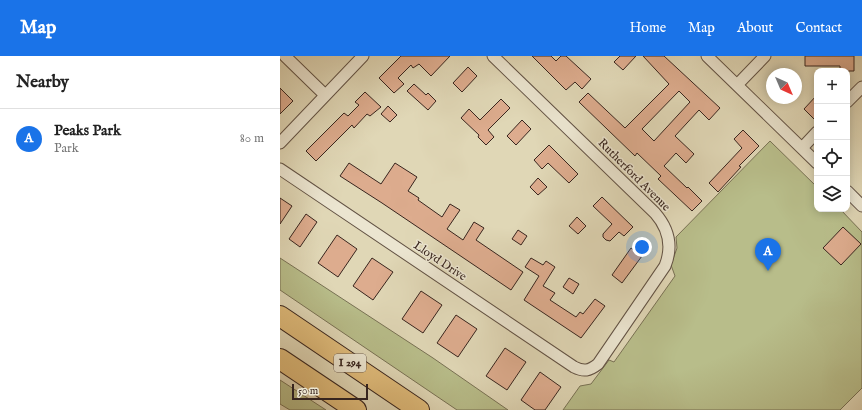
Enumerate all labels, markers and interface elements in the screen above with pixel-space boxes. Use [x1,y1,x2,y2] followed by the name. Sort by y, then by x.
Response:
[20,16,56,40] text: Map
[630,19,666,37] text: Home
[688,19,715,37] text: Map
[737,19,773,37] text: About
[795,19,842,37] text: Contact
[766,68,802,104] north arrow
[814,68,850,212] map controls
[814,68,850,104] button: +
[16,72,69,93] text: Nearby
[814,104,850,140] button: −
[54,121,121,140] text: Peaks Park
[25,130,33,147] text: A
[240,130,264,147] text: 80 m
[595,136,674,215] street label: Rutherford Avenue
[54,140,79,157] text: Park
[814,140,850,176] button: locate
[814,176,850,212] button: layers
[632,237,652,257] your location
[411,238,470,284] street label: Lloyd Drive
[755,238,781,271] pin: A
[334,354,366,372] road number: I 294
[292,382,368,401] scale bar
[298,384,318,398] text: 50 m

